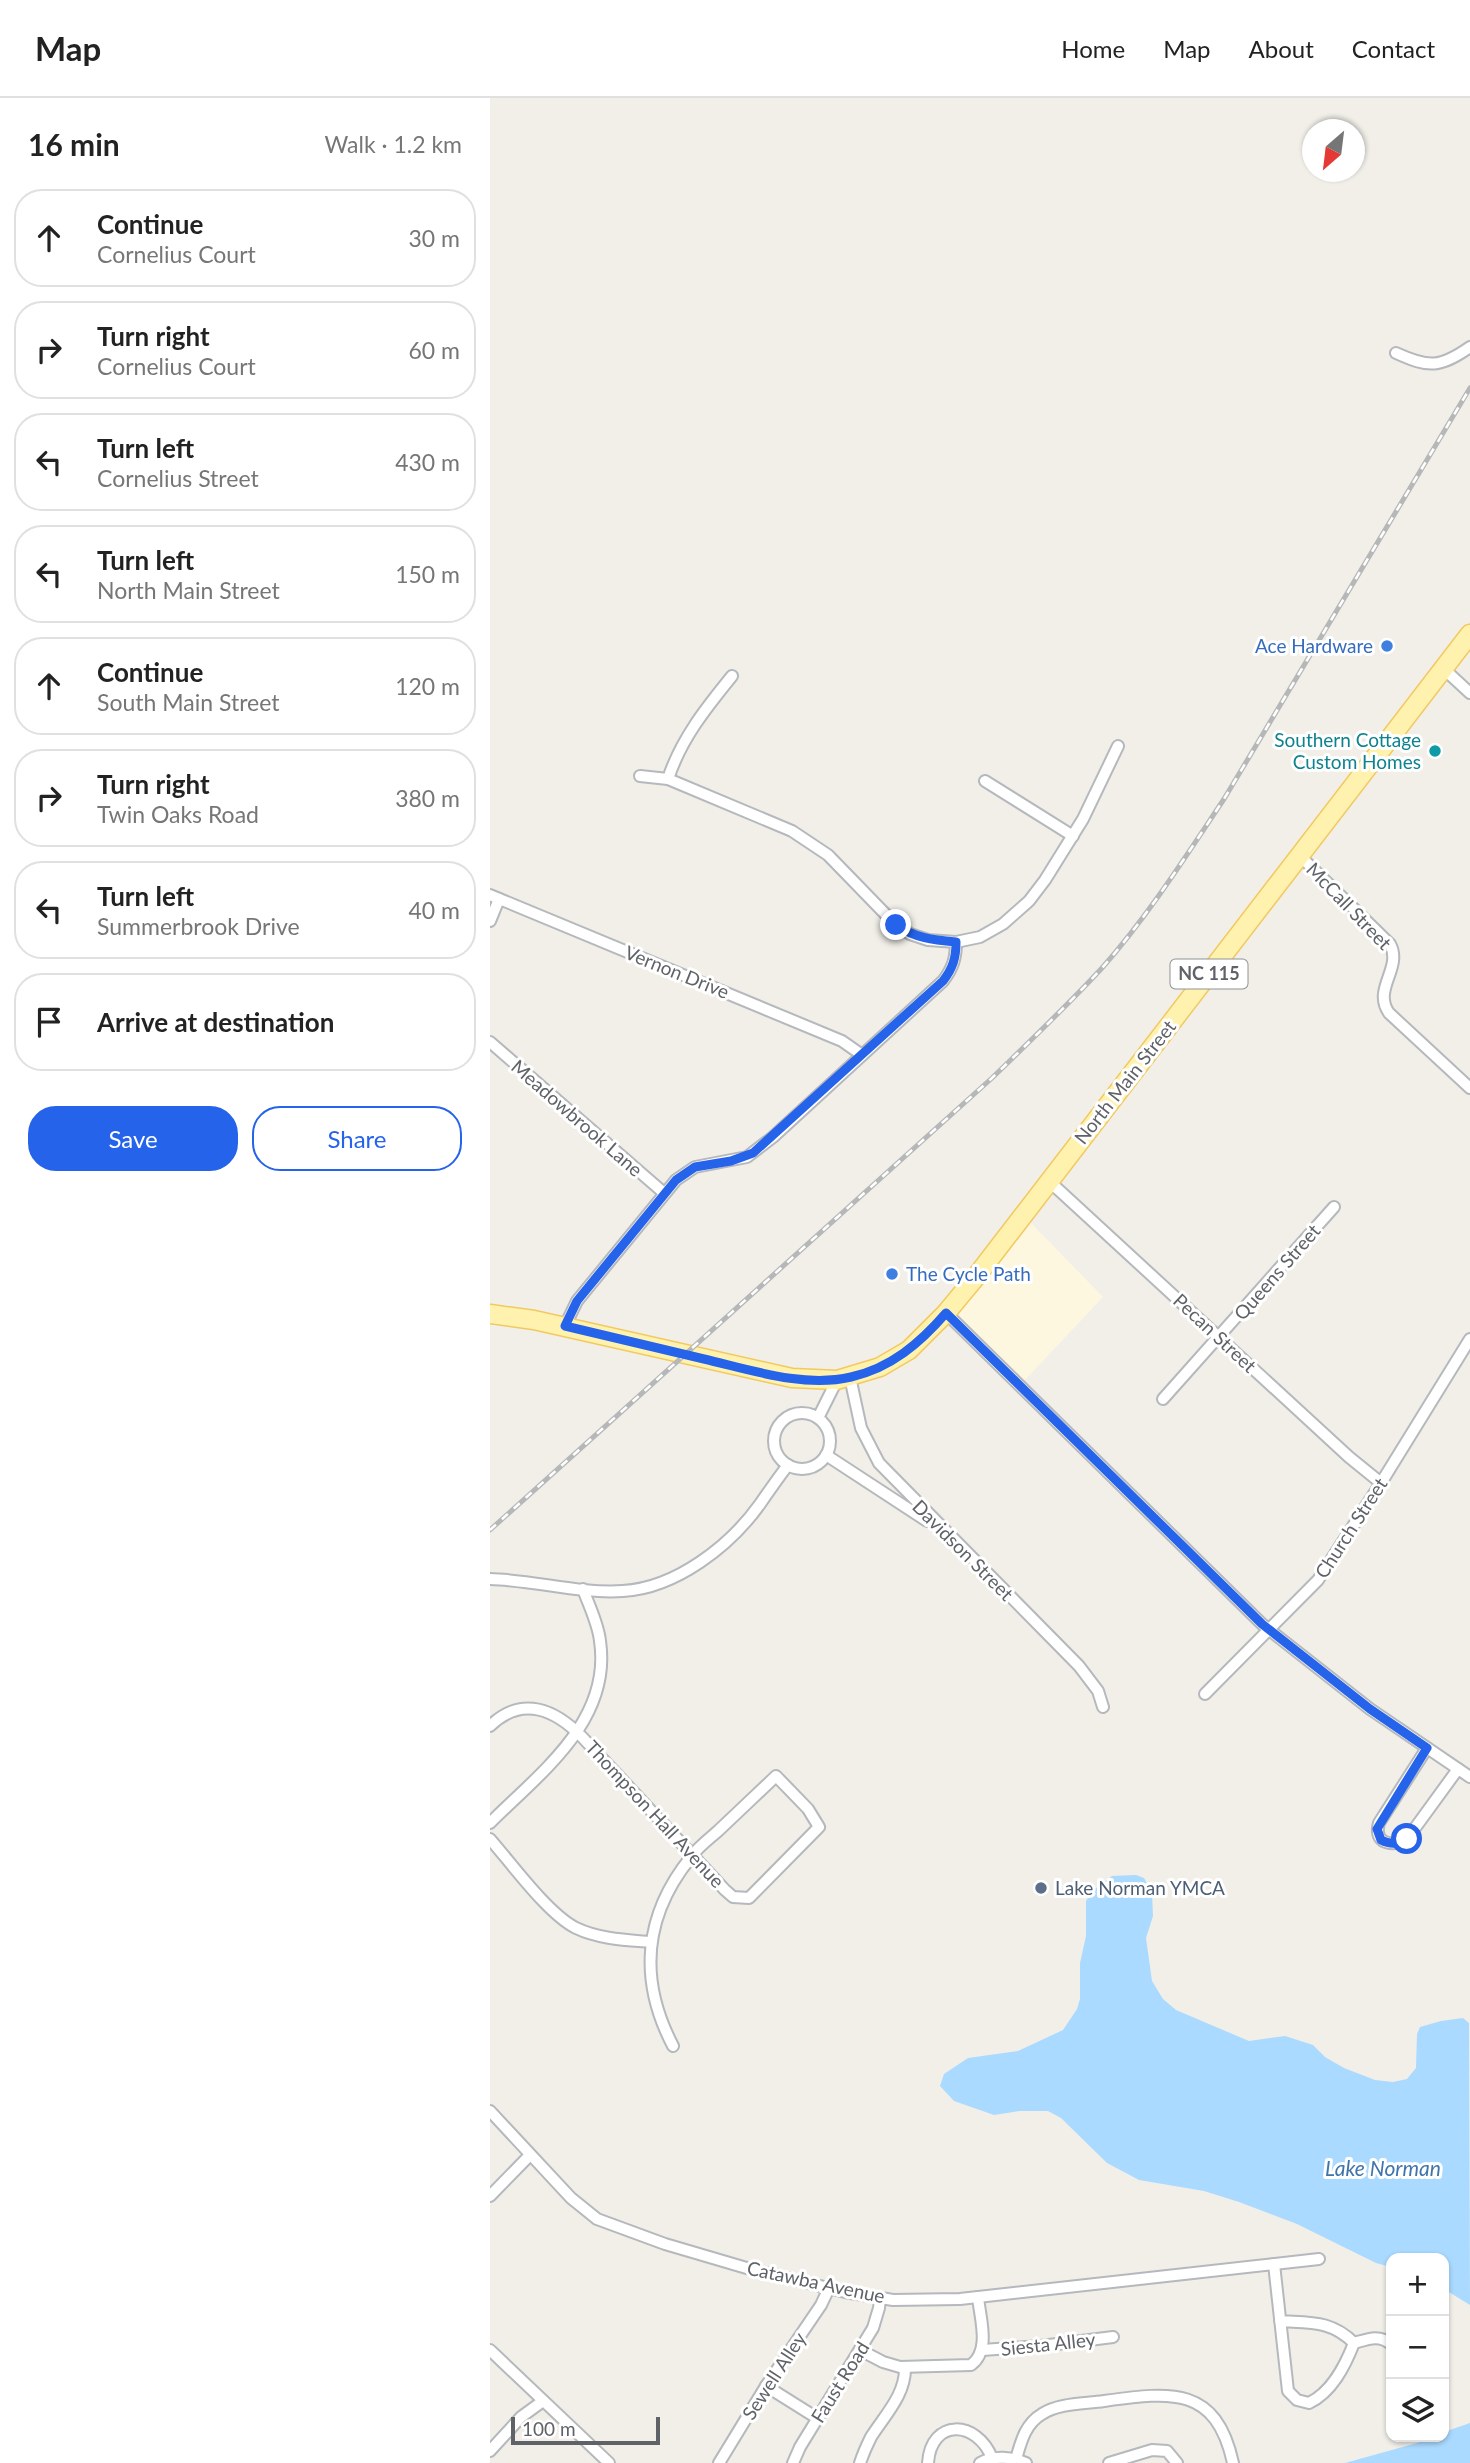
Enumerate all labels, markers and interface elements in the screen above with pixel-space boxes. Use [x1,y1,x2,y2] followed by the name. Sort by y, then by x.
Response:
[35,28,101,68] text: Map
[1061,34,1125,63] text: Home
[1163,34,1211,63] text: Map
[1249,34,1314,63] text: About
[1352,34,1435,63] text: Contact
[1302,119,1365,182] north arrow
[28,126,120,162] text: 16 min
[325,130,462,158] text: Walk · 1.2 km
[97,208,203,240] text: Continue
[30,219,68,257] icon: ahead
[409,224,460,252] text: 30 m
[97,240,256,268] text: Cornelius Court
[97,320,210,352] text: Turn right
[30,331,68,369] icon: right
[409,336,460,364] text: 60 m
[97,352,256,380] text: Cornelius Court
[97,432,194,464] text: Turn left
[30,443,68,481] icon: left
[395,448,460,476] text: 430 m
[97,464,259,492] text: Cornelius Street
[97,544,194,576] text: Turn left
[30,555,68,593] icon: left
[395,560,460,588] text: 150 m
[97,576,280,604] text: North Main Street
[1255,634,1373,657] place label: Ace Hardware
[1379,638,1395,654] marker: Ace Hardware
[97,656,203,688] text: Continue
[30,667,68,705] icon: ahead
[395,672,460,700] text: 120 m
[97,688,279,716] text: South Main Street
[1274,728,1421,773] place label: Southern Cottage Custom Homes
[1427,743,1443,759] marker: Southern Cottage Custom Homes
[97,768,210,800] text: Turn right
[30,779,68,817] icon: right
[395,784,460,812] text: 380 m
[97,800,259,828] text: Twin Oaks Road
[1302,857,1397,954] street label: McCall Street
[97,880,194,912] text: Turn left
[30,891,68,929] icon: left
[409,896,460,924] text: 40 m
[880,909,911,940] route end
[97,912,300,940] text: Summerbrook Drive
[622,940,733,1003] street label: Vernon Drive
[1170,960,1248,988] road number: NC 115
[30,1003,68,1041] icon: arrive
[97,1006,334,1038] text: Arrive at destination
[1069,1015,1180,1148] street label: North Main Street
[507,1054,648,1181] street label: Meadowbrook Lane
[28,1106,238,1171] button: Save
[252,1106,462,1171] button: Share
[1229,1219,1325,1324] street label: Queens Street
[906,1262,1031,1285] place label: The Cycle Path
[884,1266,900,1282] marker: The Cycle Path
[1169,1288,1262,1377] street label: Pecan Street
[1310,1473,1392,1582] street label: Church Street
[908,1495,1019,1605] street label: Davidson Street
[581,1735,730,1892] street label: Thompson Hall Avenue
[1391,1823,1422,1854] route start
[1055,1876,1225,1899] place label: Lake Norman YMCA
[1033,1880,1049,1896] marker: Lake Norman YMCA
[1325,2155,1441,2180] water label: Lake Norman
[1386,2253,1449,2442] map controls
[1386,2253,1449,2316] button: +
[745,2256,887,2307] street label: Catawba Avenue
[1386,2316,1449,2379] button: −
[1000,2327,1097,2360] street label: Siesta Alley
[737,2328,810,2424] street label: Sewell Alley
[806,2337,874,2427] street label: Faust Road
[1386,2379,1449,2442] button: layers
[511,2414,660,2446] scale bar
[522,2417,576,2440] text: 100 m

